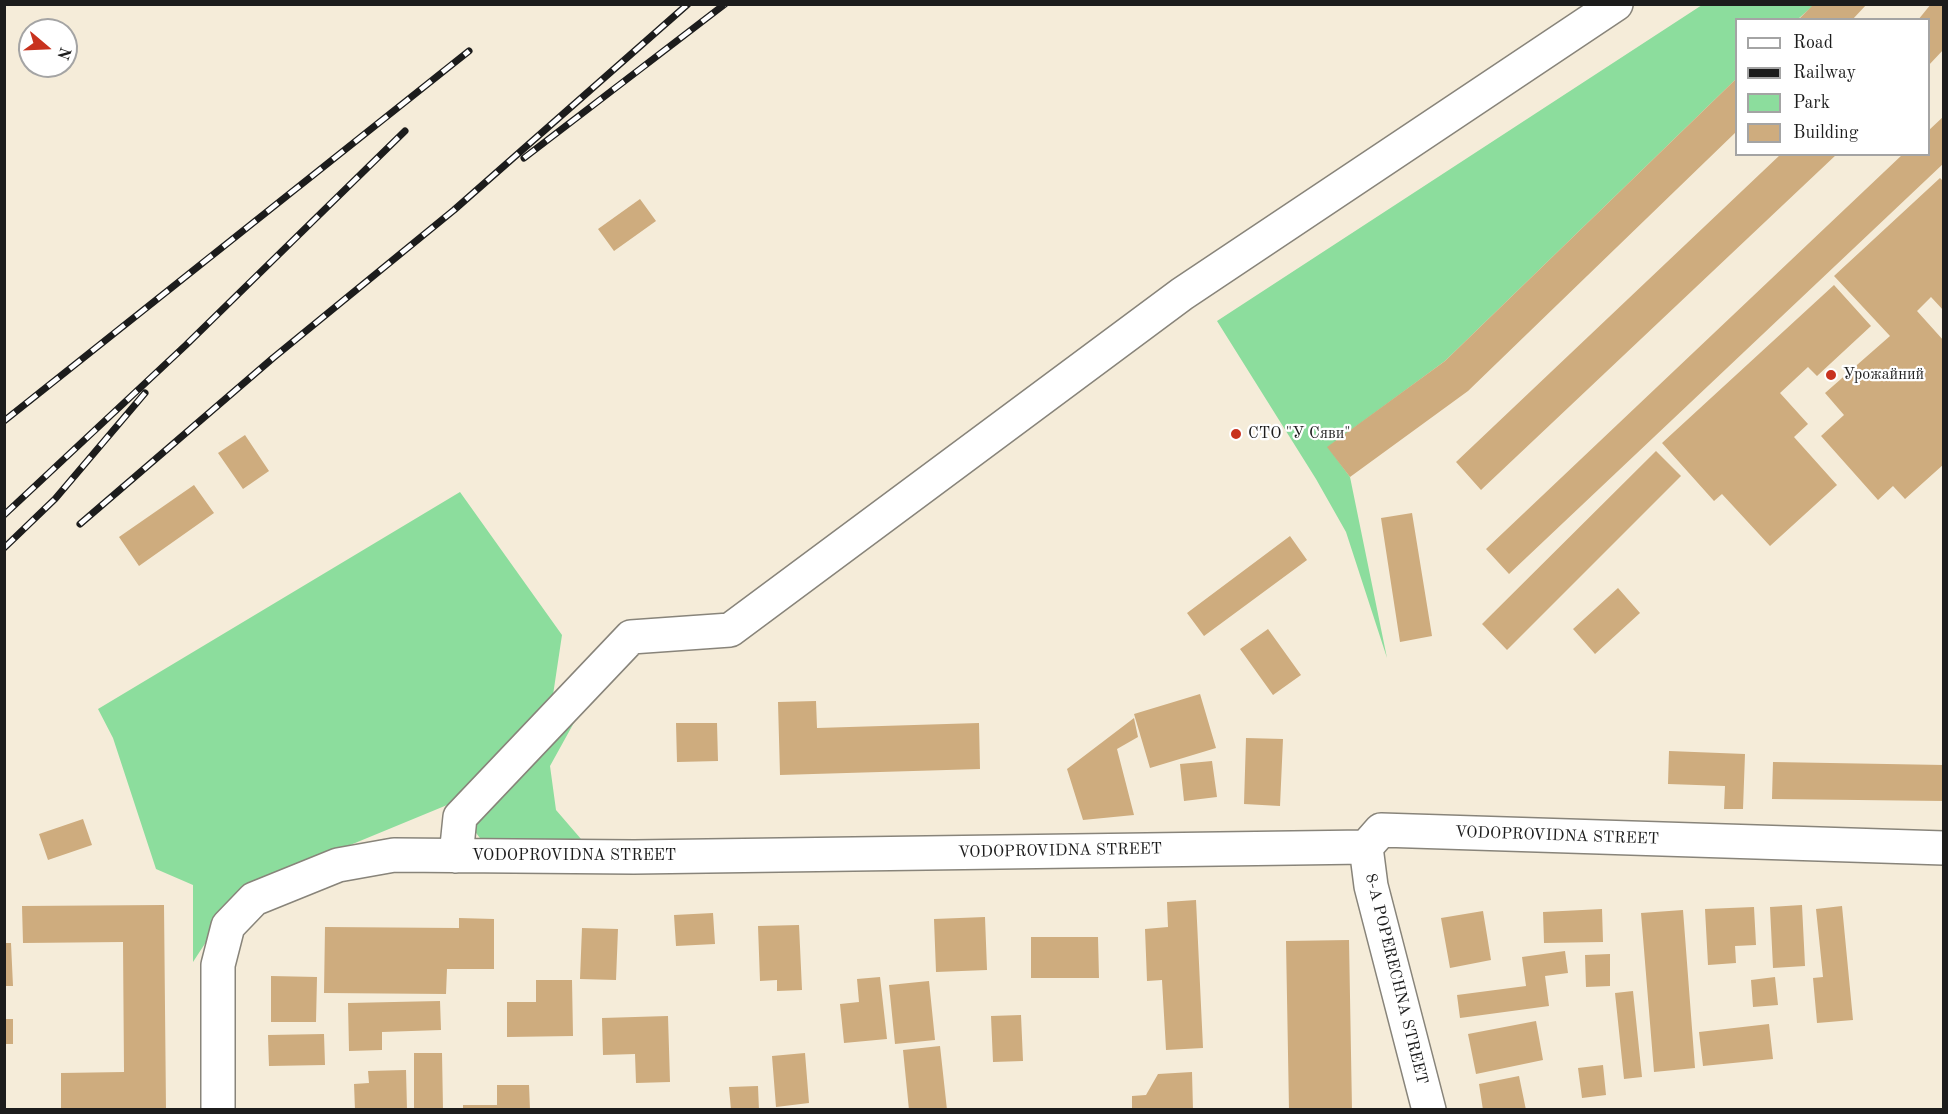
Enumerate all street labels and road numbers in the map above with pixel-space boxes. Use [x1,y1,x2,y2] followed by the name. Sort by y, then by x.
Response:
[1455,823,1659,849] street label: VODOPROVIDNA STREET
[958,840,1162,862] street label: VODOPROVIDNA STREET
[472,846,676,866] street label: VODOPROVIDNA STREET
[1360,872,1432,1086] street label: 8-A POPERECHNA STREET

